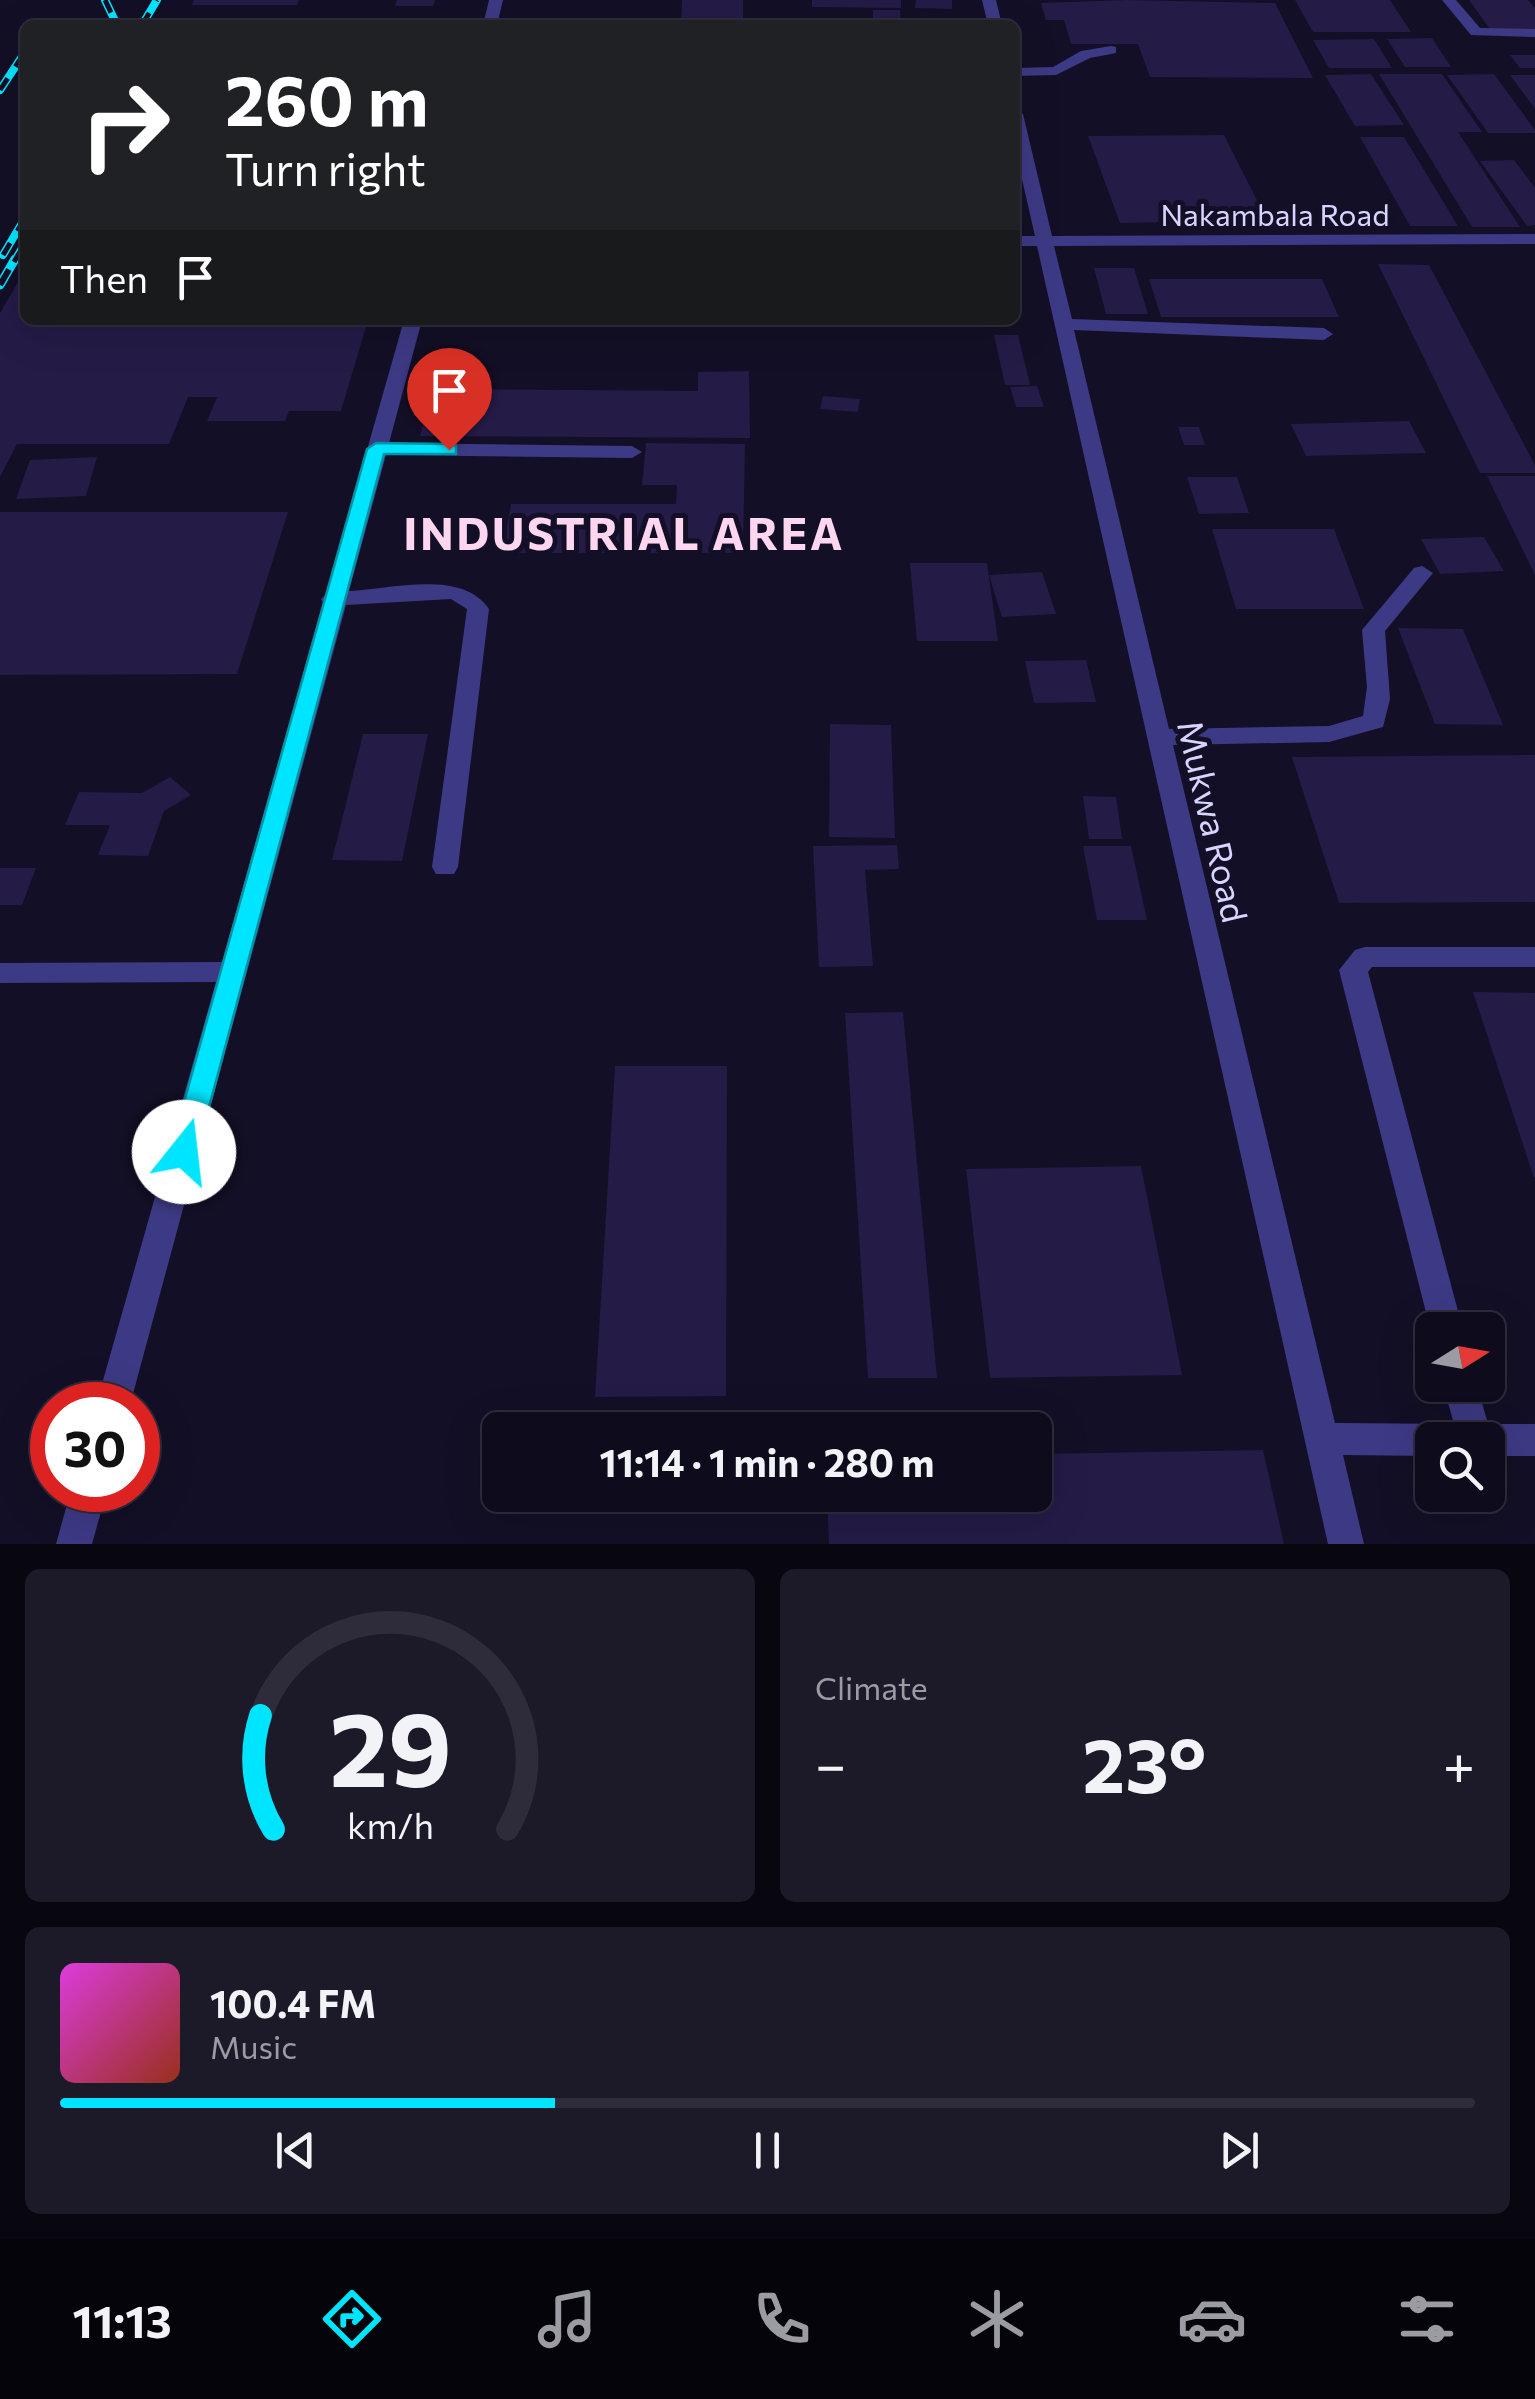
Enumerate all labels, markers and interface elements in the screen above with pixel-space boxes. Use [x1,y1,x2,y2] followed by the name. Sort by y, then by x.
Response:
[225,55,429,140] text: 260 m
[60,60,190,190] icon: right
[225,140,426,195] text: Turn right
[1161,195,1390,232] street label: Nakambala Road
[168,250,223,305] icon: arrive
[60,254,148,301] text: Then
[407,348,492,451] pin
[422,363,477,418] icon: arrive
[403,504,845,559] district label: INDUSTRIAL AREA
[1170,716,1258,926] street label: Mukwa Road
[132,1100,236,1204] position arrow
[1415,1312,1505,1402] north arrow
[1415,1312,1505,1512] map controls
[30,1382,160,1512] speed limit sign: 30
[1415,1422,1505,1512] button: search
[600,1438,934,1485] text: 11:14 · 1 min · 280 m
[815,1667,928,1707] text: Climate
[329,1681,451,1808] text: 29
[1083,1717,1206,1808] text: 23°
[815,1729,846,1796] text: −
[1443,1729,1475,1796] text: +
[347,1803,433,1846] text: km/h
[210,1979,376,2026] text: 100.4 FM
[210,2026,297,2066] text: Music
[268,2123,323,2178] icon: previous
[740,2123,795,2178] icon: pause
[1212,2123,1267,2178] icon: next
[317,2284,387,2354] icon: directions
[532,2284,602,2354] icon: music
[747,2284,817,2354] icon: phone
[962,2284,1032,2354] icon: climate
[1177,2284,1247,2354] icon: car
[1392,2284,1462,2354] icon: filters
[73,2292,172,2347] text: 11:13

